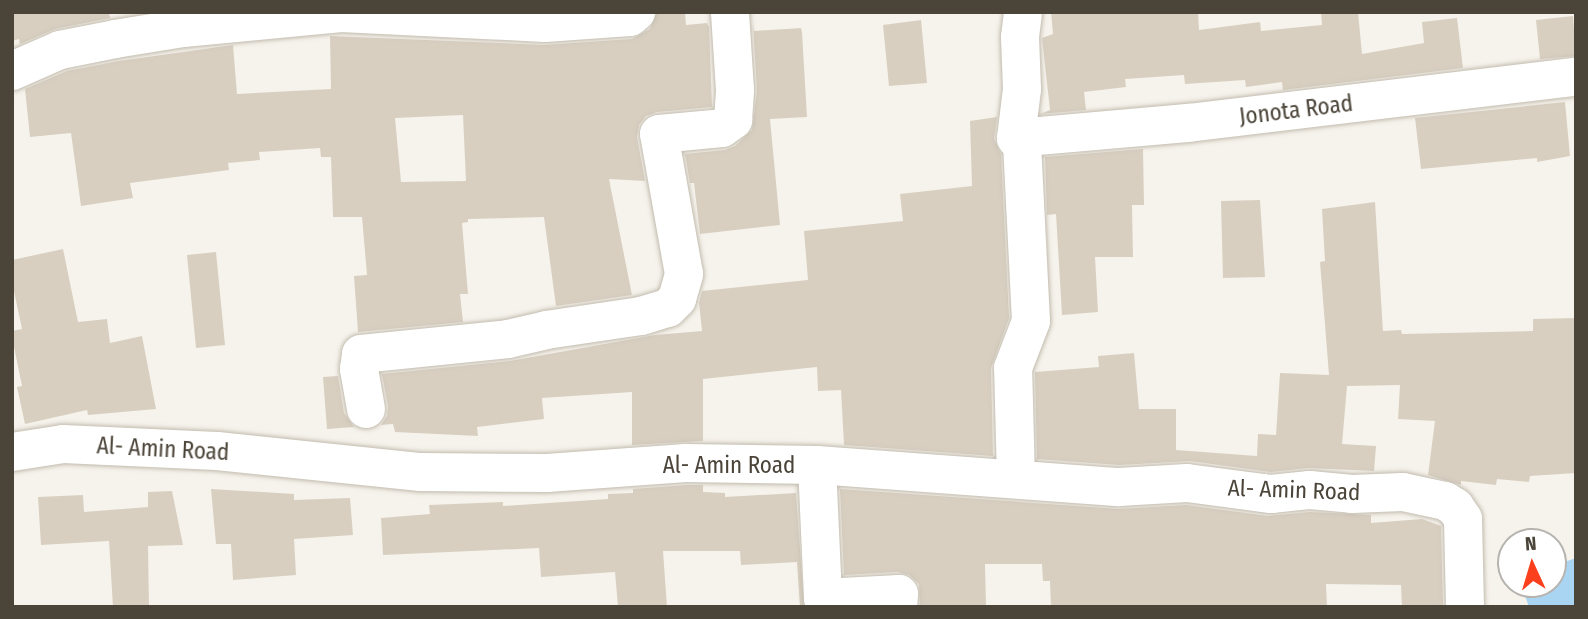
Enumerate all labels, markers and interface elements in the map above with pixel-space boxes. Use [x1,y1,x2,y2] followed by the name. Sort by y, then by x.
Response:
[1238,89,1354,131] street label: Jonota Road
[96,432,230,466] street label: Al- Amin Road
[663,451,795,479] street label: Al- Amin Road
[1227,474,1361,506] street label: Al- Amin Road
[1497,528,1567,598] north arrow
[1524,532,1537,555] text: N

